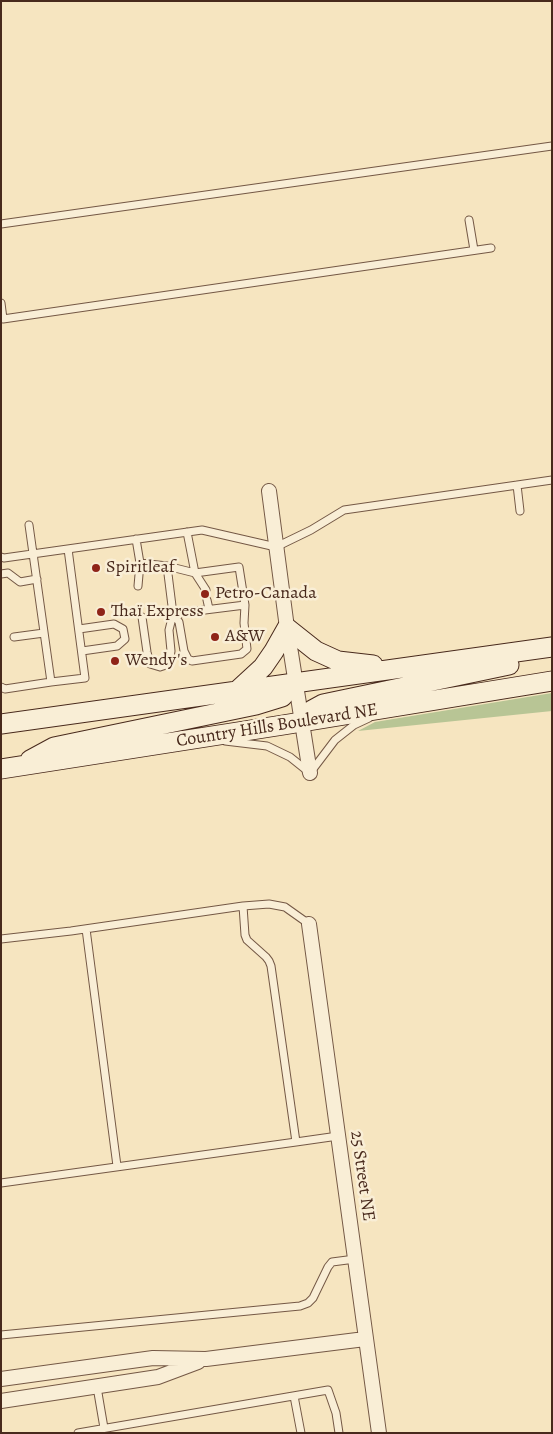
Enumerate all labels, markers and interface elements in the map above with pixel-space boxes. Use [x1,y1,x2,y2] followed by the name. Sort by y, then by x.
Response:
[106,557,175,579] place label: Spiritleaf
[90,562,102,574] marker: Spiritleaf
[215,583,317,605] place label: Petro-Canada
[199,588,211,600] marker: Petro-Canada
[111,601,204,623] place label: Thaï Express
[95,606,107,618] marker: Thaï Express
[225,626,265,648] place label: A&W
[209,631,221,643] marker: A&W
[125,650,188,672] place label: Wendy's
[109,655,121,667] marker: Wendy's
[175,699,379,753] street label: Country Hills Boulevard NE
[345,1129,379,1223] street label: 25 Street NE

